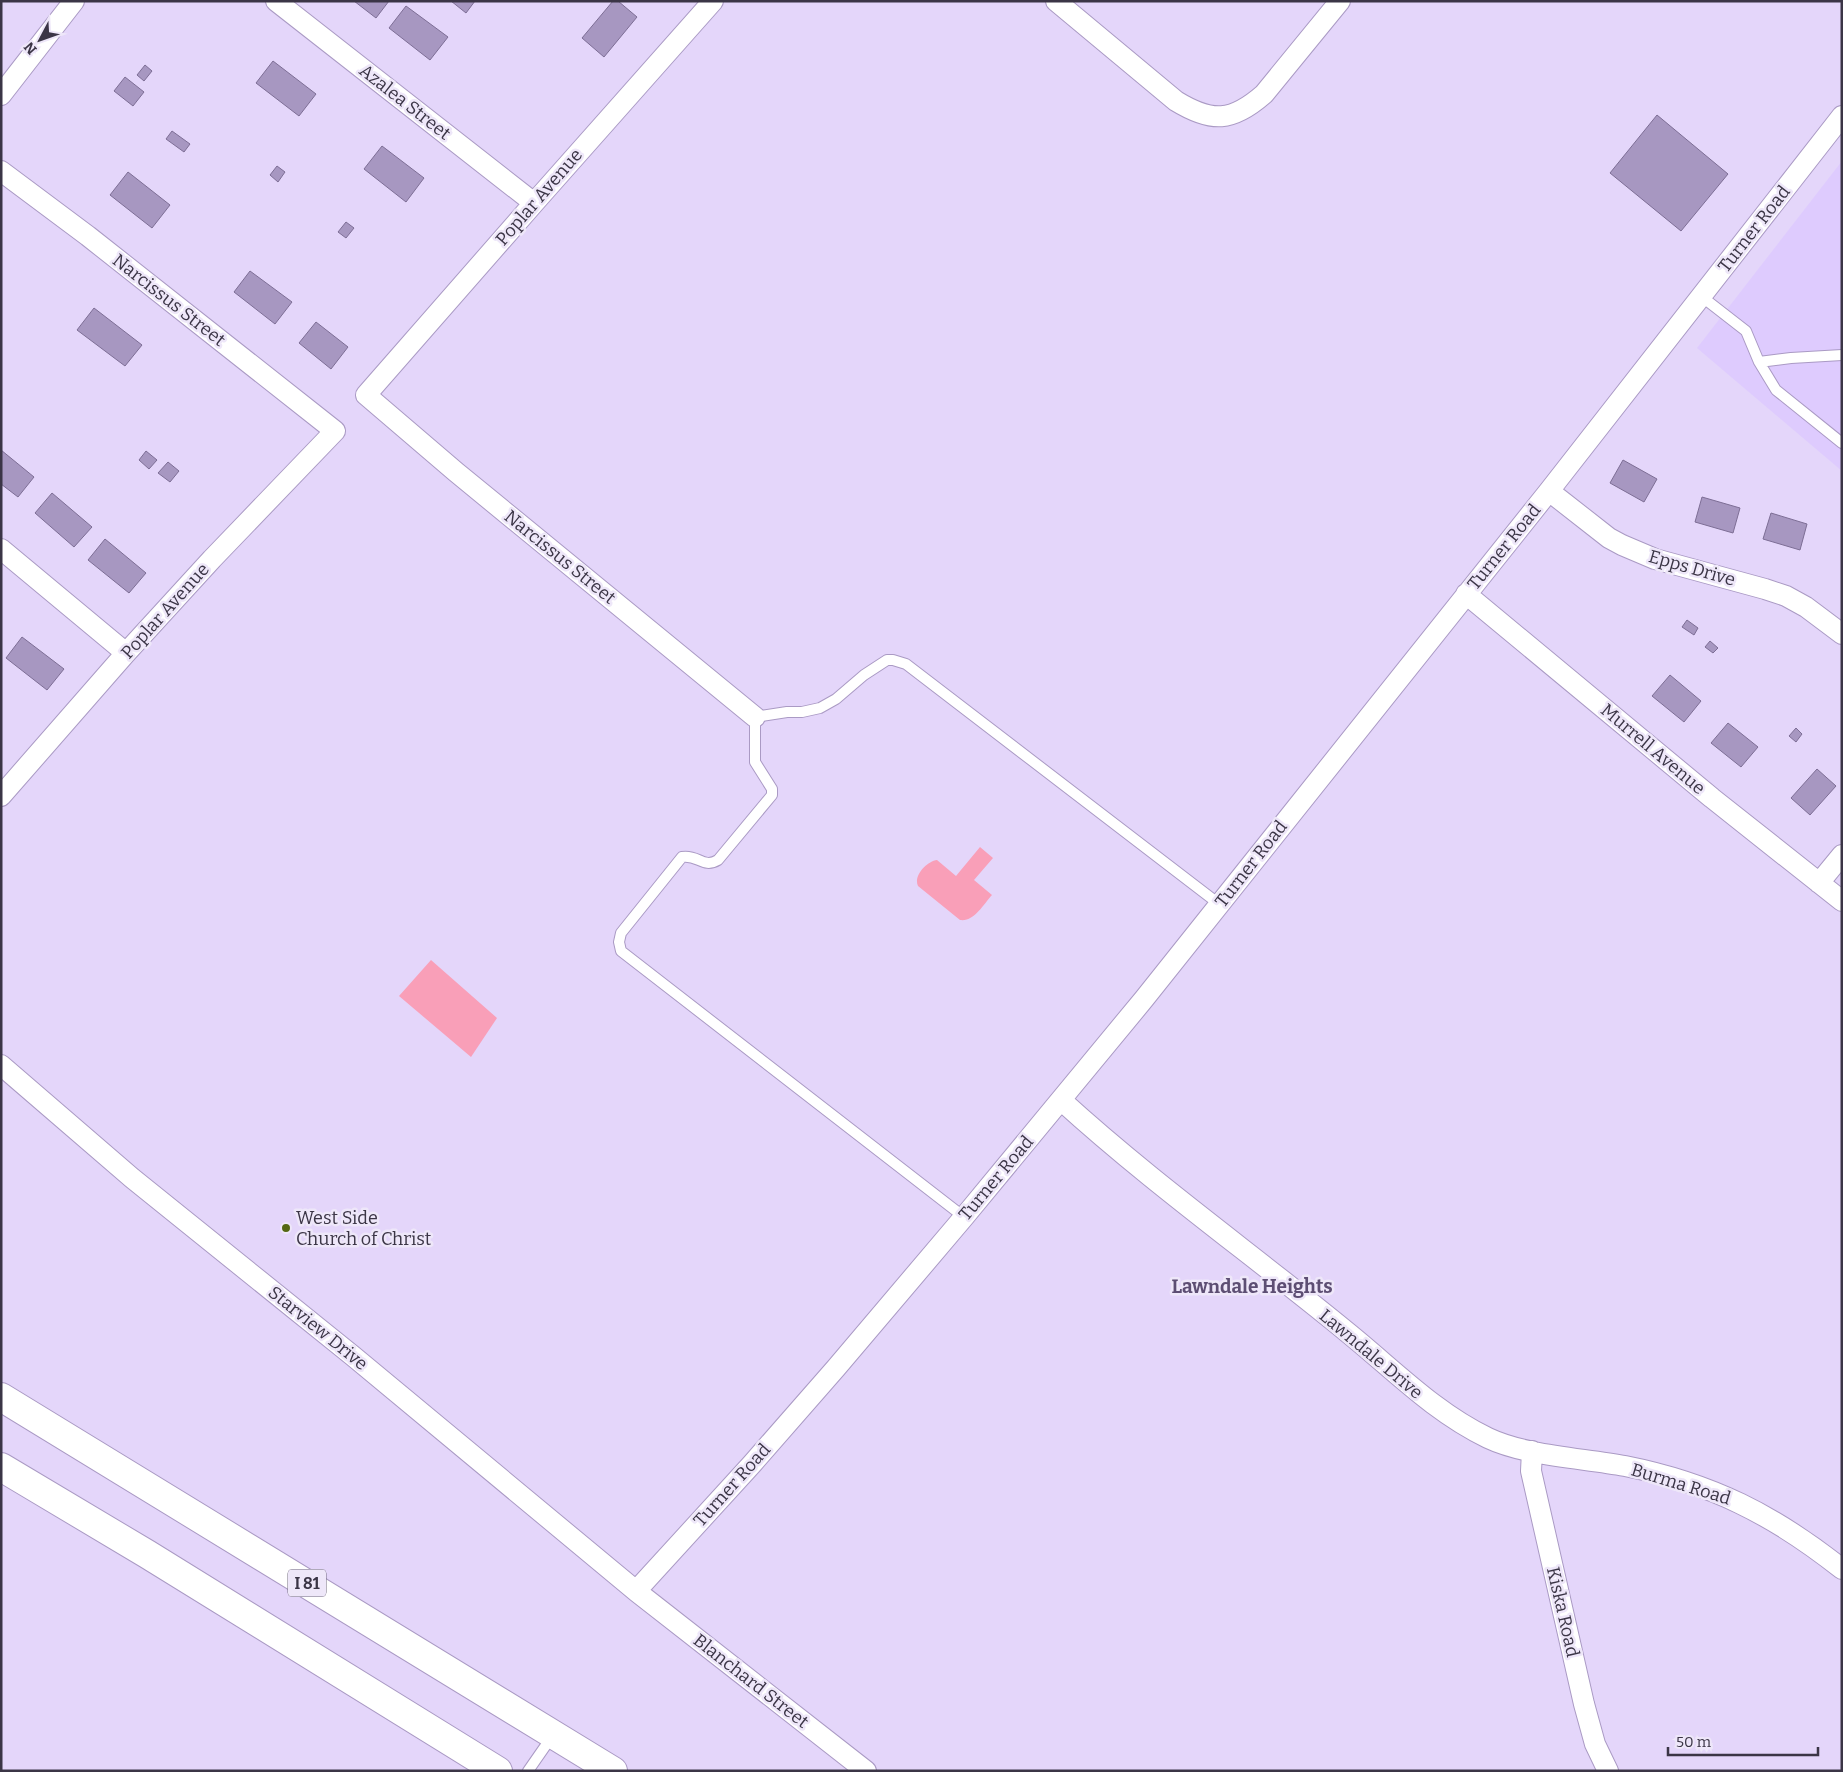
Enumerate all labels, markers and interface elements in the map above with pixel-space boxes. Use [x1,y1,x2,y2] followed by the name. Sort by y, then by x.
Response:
[15,15,65,65] north arrow
[20,38,41,58] text: N
[355,59,456,145] street label: Azalea Street
[491,144,587,250] street label: Poplar Avenue
[1713,181,1795,277] street label: Turner Road
[108,249,230,351] street label: Narcissus Street
[1463,499,1546,594] street label: Turner Road
[500,505,621,609] street label: Narcissus Street
[1646,545,1738,591] street label: Epps Drive
[116,559,214,663] street label: Poplar Avenue
[1596,699,1710,799] street label: Murrell Avenue
[1210,816,1292,912] street label: Turner Road
[954,1131,1038,1225] street label: Turner Road
[296,1207,432,1250] place label: West Side Church of Christ
[280,1222,292,1234] marker: West Side Church of Christ
[1171,1275,1333,1298] district label: Lawndale Heights
[264,1281,372,1375] street label: Starview Drive
[1315,1304,1427,1404] street label: Lawndale Drive
[689,1439,775,1531] street label: Turner Road
[1628,1458,1734,1510] street label: Burma Road
[1542,1565,1584,1660] street label: Kiska Road
[288,1570,326,1596] road number: I 81
[689,1629,813,1733] street label: Blanchard Street
[1668,1724,1818,1756] scale bar
[1676,1733,1712,1751] text: 50 m

